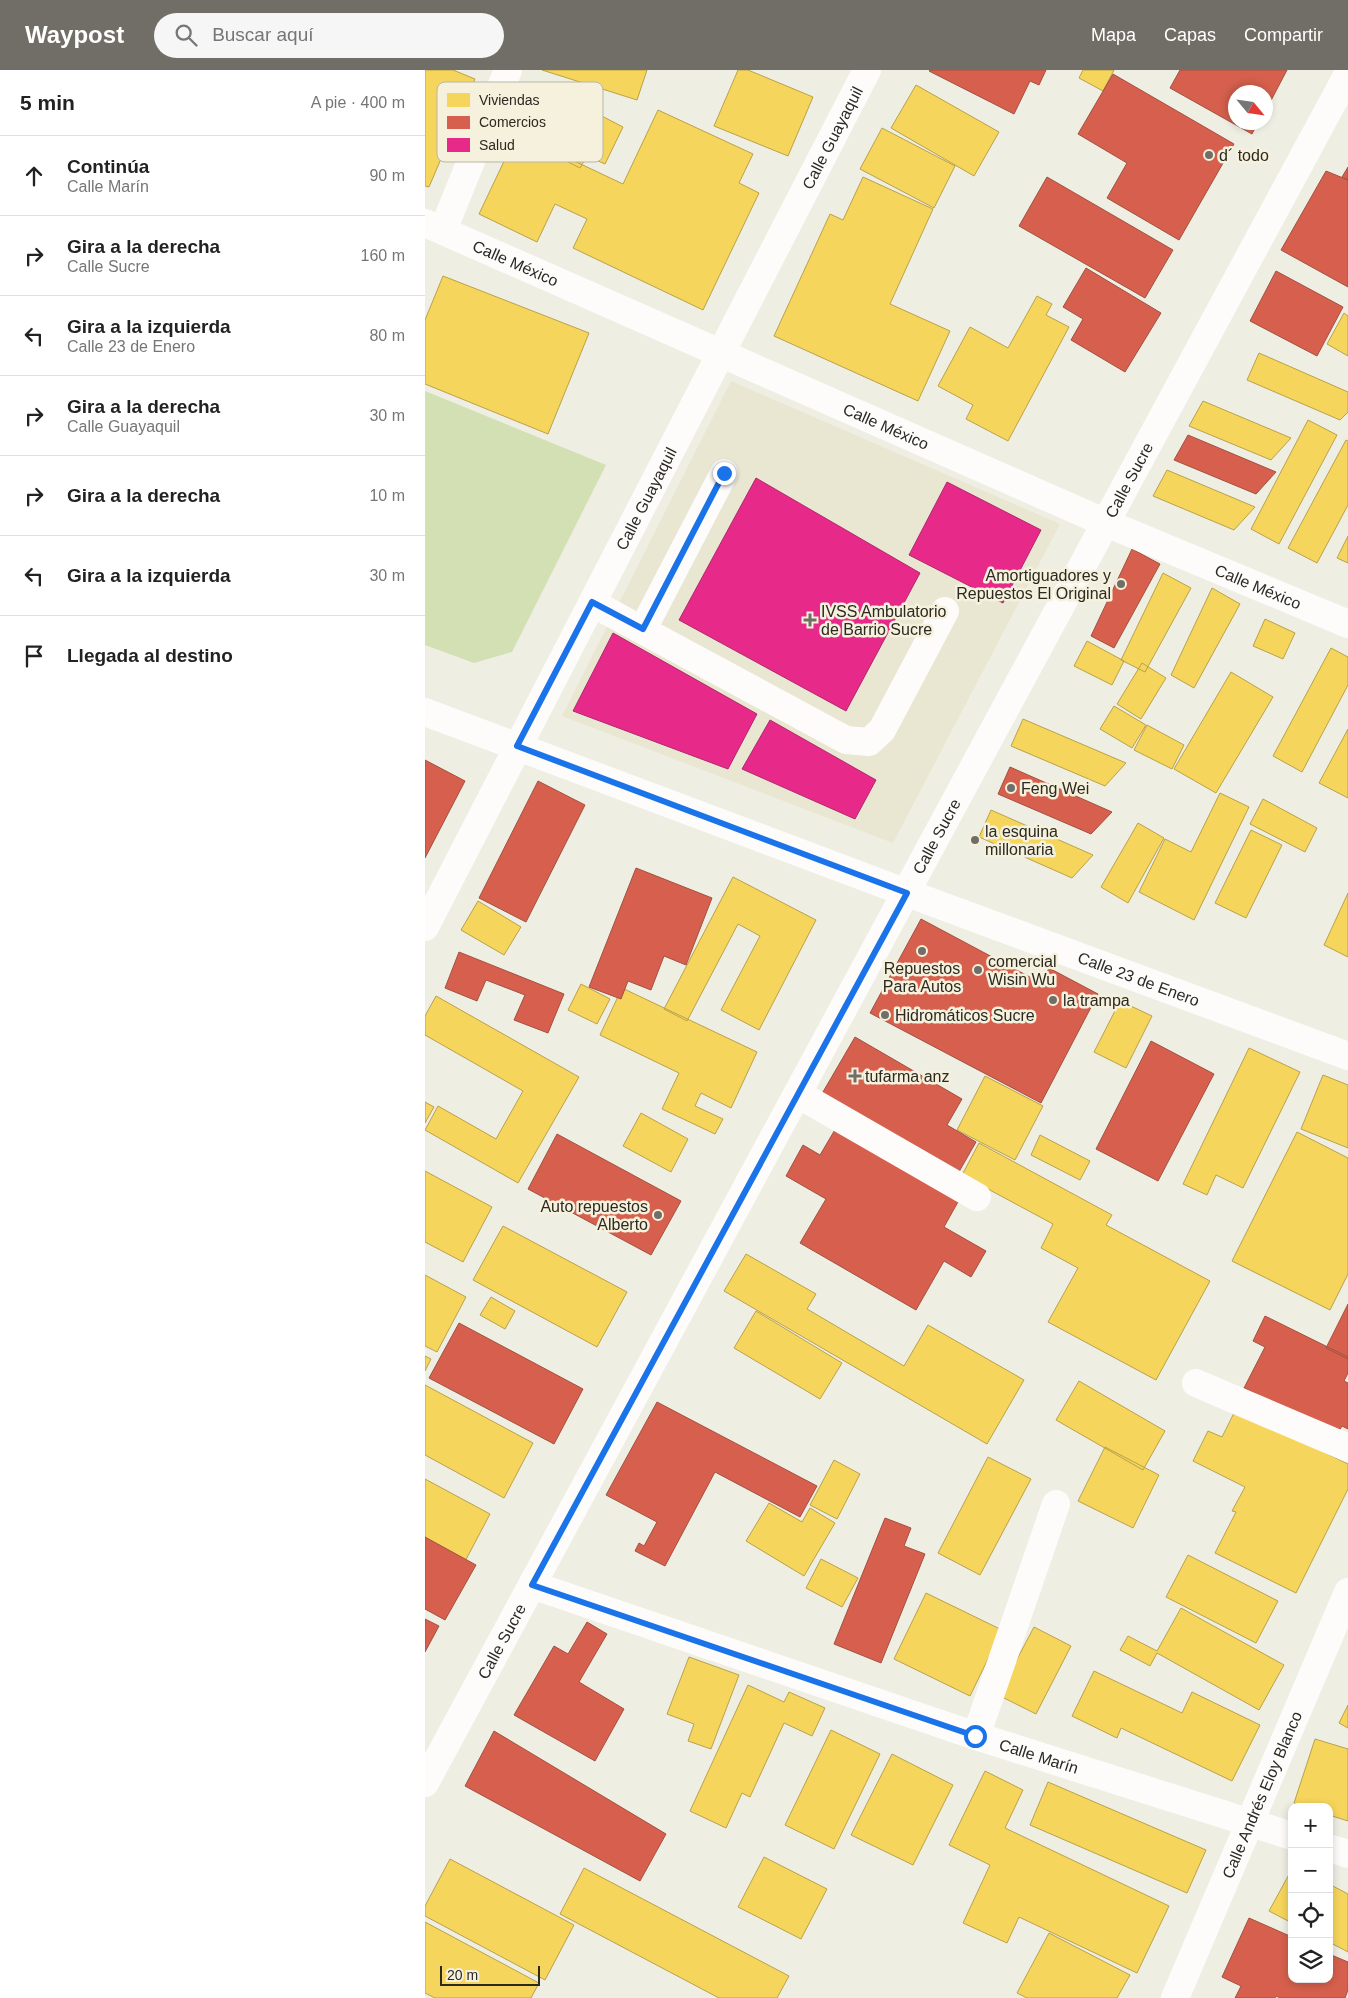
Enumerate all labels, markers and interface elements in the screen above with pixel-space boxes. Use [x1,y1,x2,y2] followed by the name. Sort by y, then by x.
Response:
[154,13,504,58] search box
[25,21,124,48] text: Waypost
[172,21,200,49] icon: search
[212,24,314,45] text: Buscar aquí
[1091,25,1136,45] text: Mapa
[1164,25,1216,45] text: Capas
[1244,25,1323,45] text: Compartir
[437,82,603,162] legend
[799,84,866,192] street label: Calle Guayaquil
[1228,85,1273,130] north arrow
[20,91,75,114] text: 5 min
[479,92,539,108] text: Viviendas
[311,94,405,111] text: A pie · 400 m
[479,114,546,130] text: Comercios
[479,137,515,153] text: Salud
[1219,147,1269,164] place label: d´ todo
[1203,149,1215,161] marker: d´ todo
[67,156,149,177] text: Continúa
[20,162,48,190] icon: ahead
[369,167,405,184] text: 90 m
[67,178,149,195] text: Calle Marín
[67,236,220,257] text: Gira a la derecha
[470,237,561,290] street label: Calle México
[20,242,48,270] icon: right
[361,247,405,264] text: 160 m
[67,258,150,275] text: Calle Sucre
[67,316,231,337] text: Gira a la izquierda
[20,322,48,350] icon: left
[369,327,405,344] text: 80 m
[67,338,195,355] text: Calle 23 de Enero
[67,396,220,417] text: Gira a la derecha
[841,400,931,453] street label: Calle México
[20,402,48,430] icon: right
[369,407,405,424] text: 30 m
[67,418,180,435] text: Calle Guayaquil
[1102,440,1156,521] street label: Calle Sucre
[613,445,680,553] street label: Calle Guayaquil
[713,462,736,485] route end
[20,482,48,510] icon: right
[67,485,220,506] text: Gira a la derecha
[369,487,405,504] text: 10 m
[1212,561,1304,612] street label: Calle México
[20,562,48,590] icon: left
[67,565,231,586] text: Gira a la izquierda
[369,567,405,584] text: 30 m
[956,567,1111,602] place label: Amortiguadores y Repuestos El Original
[1115,578,1127,590] marker: Amortiguadores y Repuestos El Original
[821,603,947,638] place label: IVSS Ambulatorio de Barrio Sucre
[803,613,817,627] marker: IVSS Ambulatorio de Barrio Sucre
[20,642,48,670] icon: arrive
[67,645,233,666] text: Llegada al destino
[1021,780,1089,797] place label: Feng Wei
[1005,782,1017,794] marker: Feng Wei
[910,796,964,877] street label: Calle Sucre
[985,823,1058,858] place label: la esquina millonaria
[969,834,981,846] marker: la esquina millonaria
[916,945,928,957] marker: Repuestos Para Autos
[1076,949,1202,1009] street label: Calle 23 de Enero
[988,953,1056,988] place label: comercial Wisin Wu
[883,960,961,995] place label: Repuestos Para Autos
[972,964,984,976] marker: comercial Wisin Wu
[1063,992,1130,1009] place label: la trampa
[1047,994,1059,1006] marker: la trampa
[895,1007,1035,1024] place label: Hidromáticos Sucre
[879,1009,891,1021] marker: Hidromáticos Sucre
[865,1068,949,1085] place label: tufarma anz
[849,1070,861,1082] marker: tufarma anz
[540,1198,648,1233] place label: Auto repuestos Alberto
[652,1209,664,1221] marker: Auto repuestos Alberto
[475,1601,529,1682] street label: Calle Sucre
[1219,1709,1305,1881] street label: Calle Andrés Eloy Blanco
[964,1725,987,1748] route start
[997,1736,1080,1777] street label: Calle Marín
[1288,1803,1333,1983] map controls
[1288,1803,1333,1848] button: +
[1288,1848,1333,1893] button: −
[1288,1893,1333,1938] button: locate
[1288,1938,1333,1983] button: layers
[440,1963,540,1986] scale bar
[447,1967,478,1983] text: 20 m

